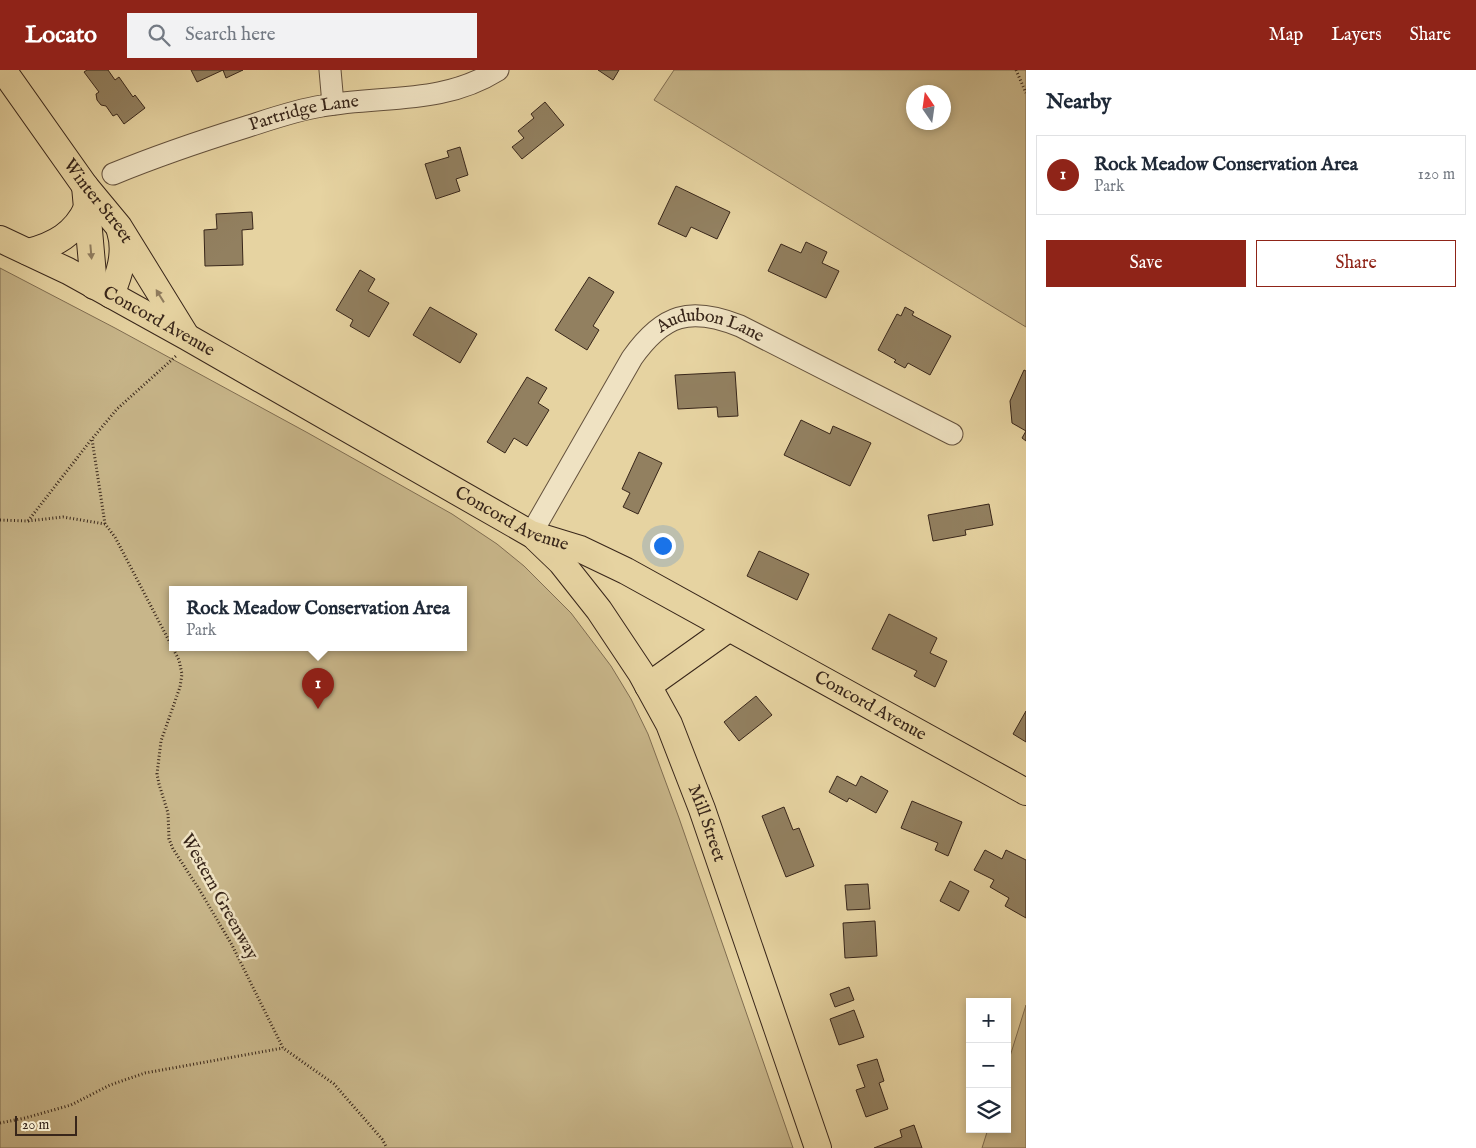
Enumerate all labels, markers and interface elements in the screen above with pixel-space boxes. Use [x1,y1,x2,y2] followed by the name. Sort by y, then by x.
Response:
[127,13,477,58] search box
[25,20,97,51] text: Locato
[145,21,173,49] icon: search
[185,23,276,47] text: Search here
[1269,24,1303,47] text: Map
[1331,24,1382,47] text: Layers
[1410,24,1451,47] text: Share
[906,85,951,130] north arrow
[1046,89,1111,116] text: Nearby
[246,90,360,137] street label: Partridge Lane
[1094,153,1358,177] text: Rock Meadow Conservation Area
[58,154,138,248] street label: Winter Street
[1060,165,1066,185] text: 1
[1418,165,1455,185] text: 120 m
[1094,177,1124,197] text: Park
[1046,240,1246,287] button: Save
[1256,240,1456,287] button: Share
[87,244,95,260] one-way arrow
[99,281,219,362] street label: Concord Avenue
[156,289,165,303] one-way arrow
[651,304,768,348] street label: Audubon Lane
[451,481,571,556] street label: Concord Avenue
[650,533,676,559] your location
[169,586,467,651] popup
[186,597,450,621] text: Rock Meadow Conservation Area
[186,621,216,641] text: Park
[810,666,930,746] street label: Concord Avenue
[302,668,334,709] pin: 1
[682,781,731,865] street label: Mill Street
[175,830,263,964] street label: Western Greenway
[966,998,1011,1133] map controls
[966,998,1011,1043] button: +
[966,1043,1011,1088] button: −
[966,1088,1011,1133] button: layers
[15,1113,78,1136] scale bar
[22,1116,49,1134] text: 20 m

